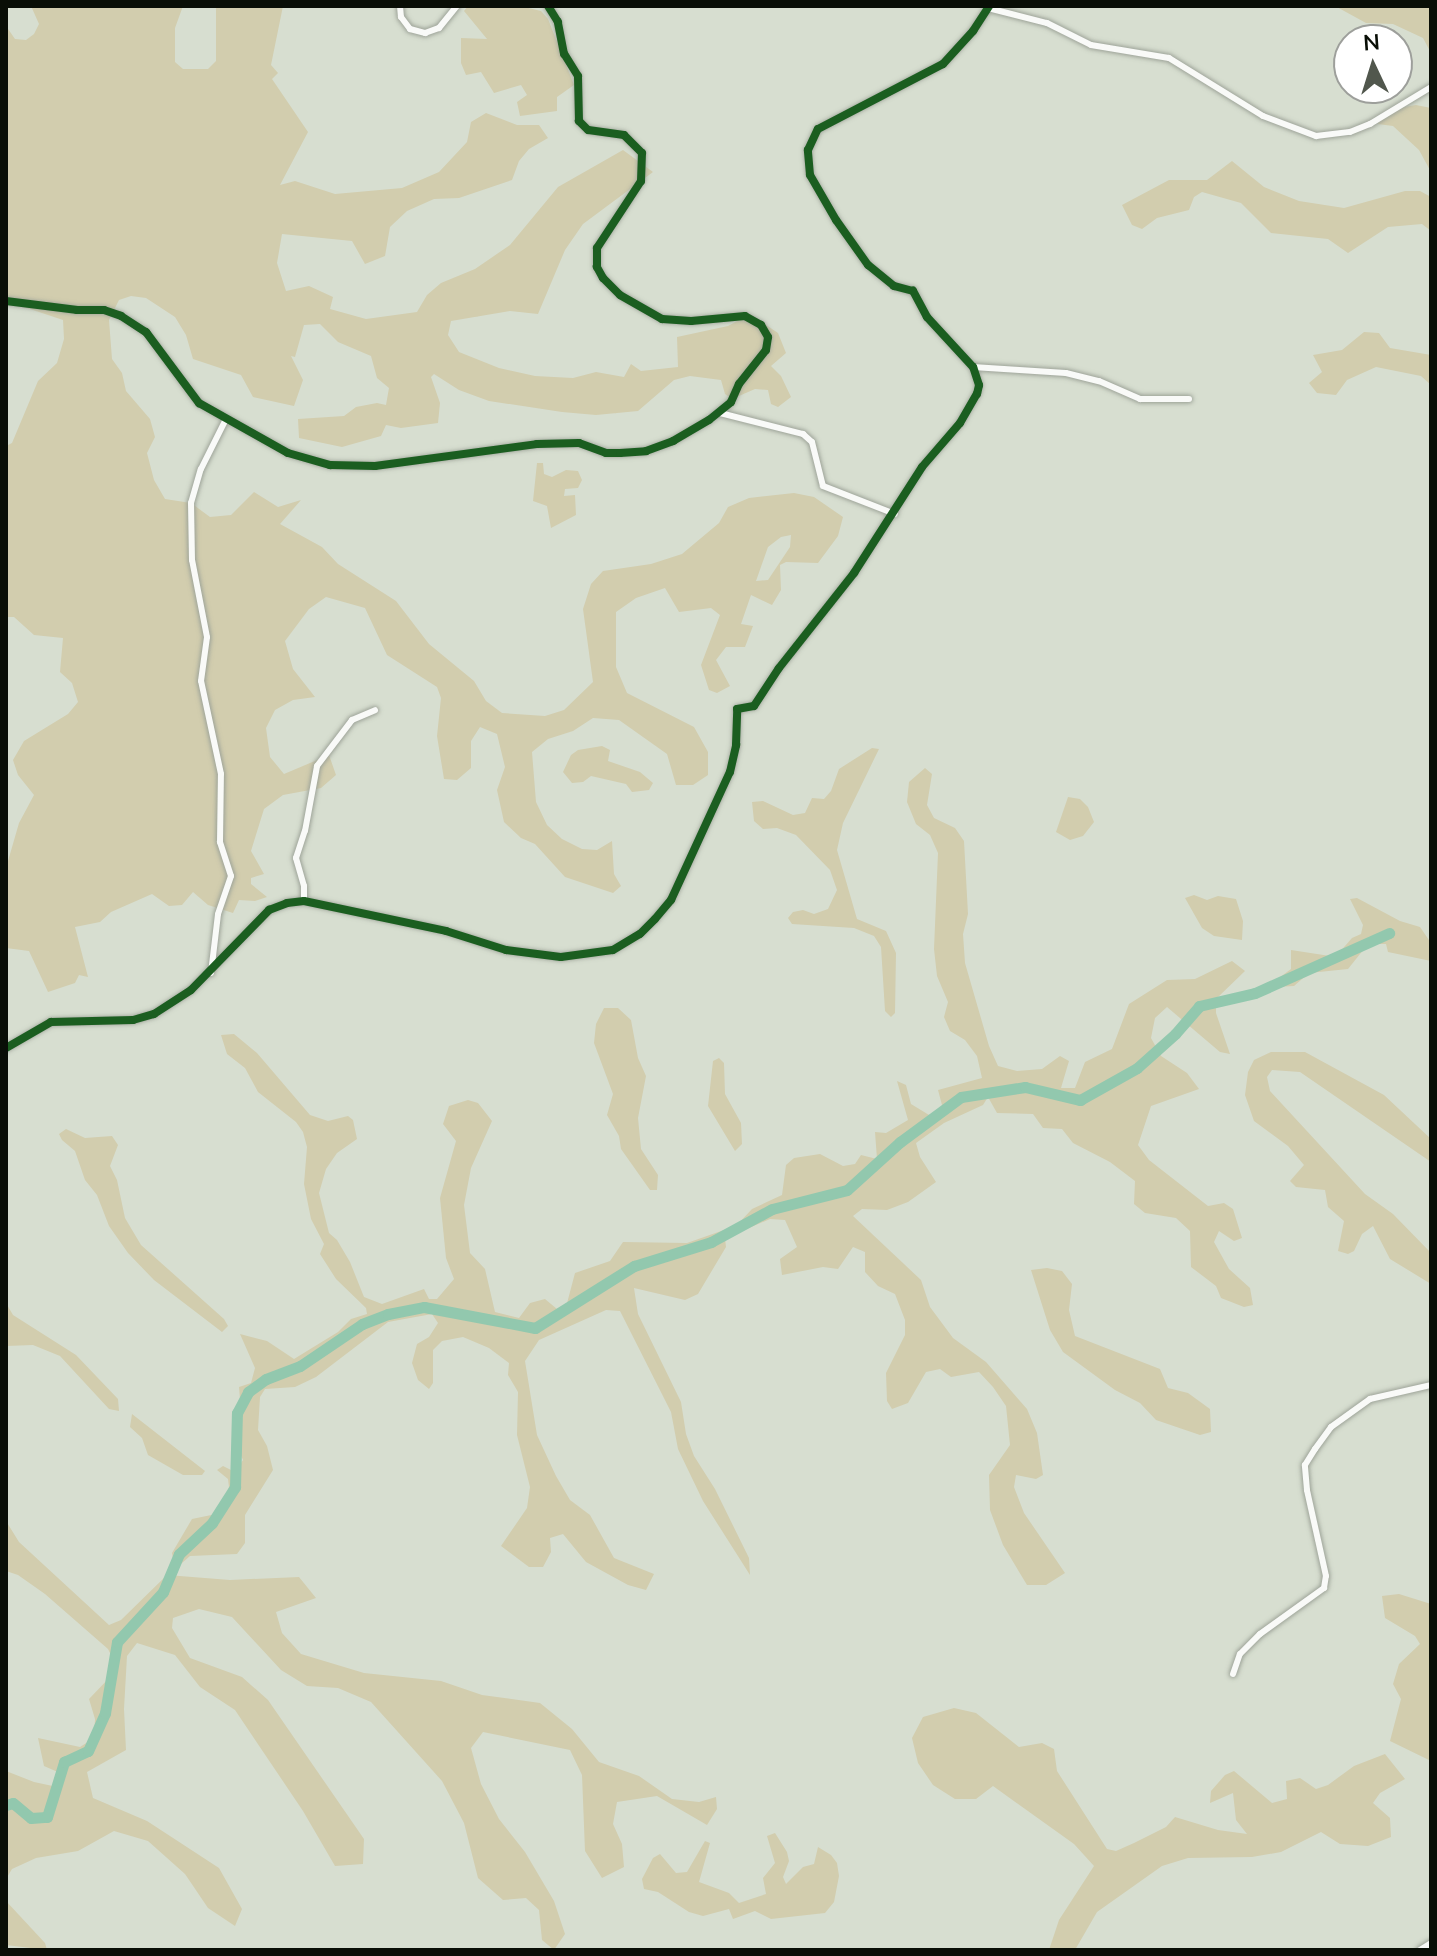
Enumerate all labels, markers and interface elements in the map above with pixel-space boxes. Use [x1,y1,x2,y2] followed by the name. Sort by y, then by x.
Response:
[1333,24,1413,104] north arrow
[1362,28,1381,57] text: N

